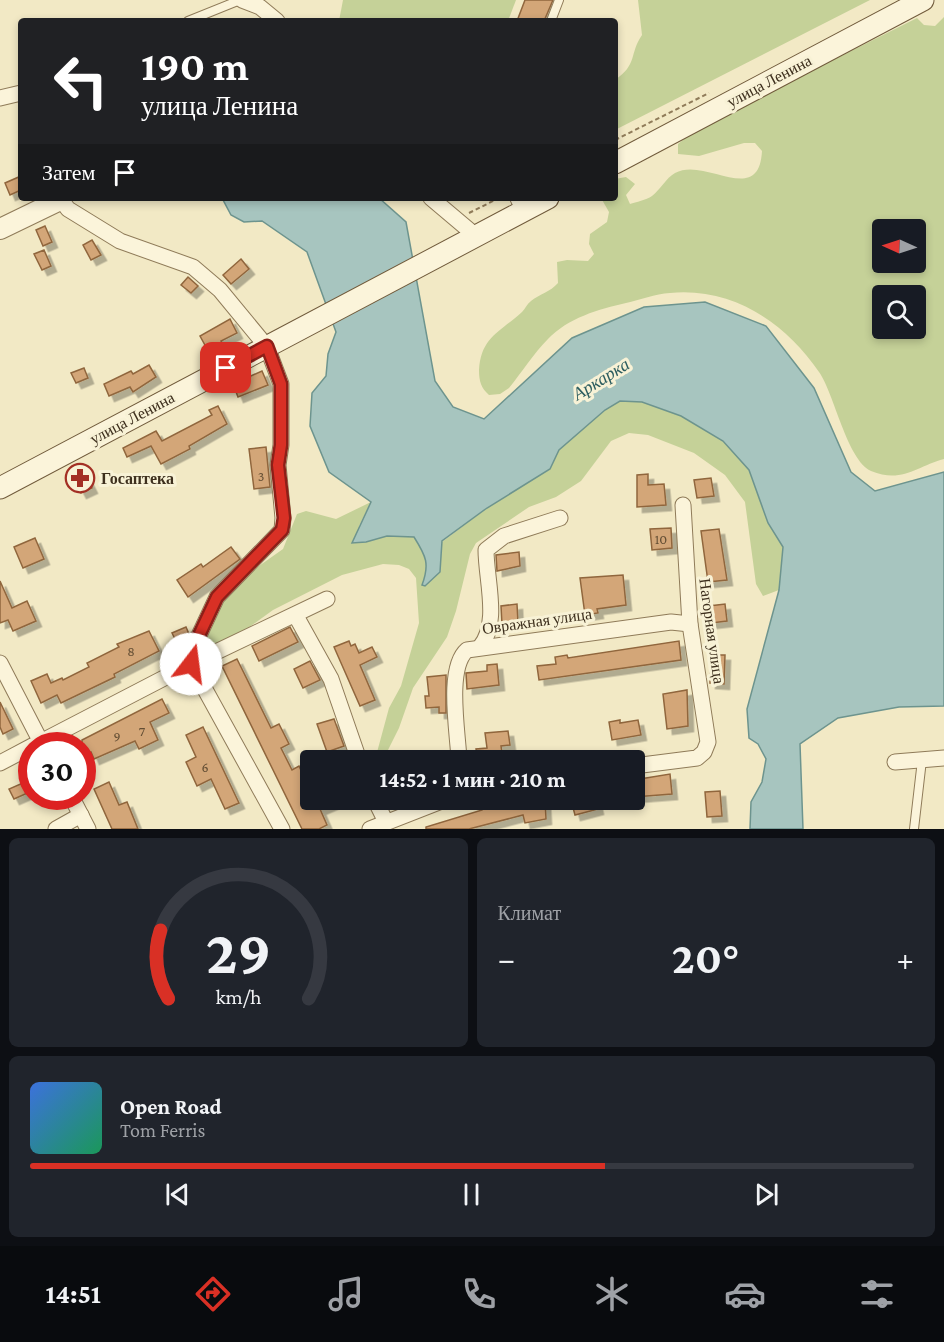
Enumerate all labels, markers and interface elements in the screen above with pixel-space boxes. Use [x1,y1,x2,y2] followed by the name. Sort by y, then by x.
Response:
[42,42,120,120] icon: left
[141,42,249,89] text: 190 m
[724,52,815,111] street label: улица Ленина
[141,91,298,121] text: улица Ленина
[108,156,141,189] icon: arrive
[42,160,96,185] text: Затем
[872,219,926,273] north arrow
[872,219,926,339] map controls
[872,285,926,339] button: search
[200,342,251,393] pin
[209,351,242,384] icon: arrive
[568,354,633,405] water label: Аркарка
[87,389,178,448] street label: улица Ленина
[64,462,96,494] pharmacy icon: Госаптека
[258,468,264,484] house number: 3
[101,470,174,487] place label: Госаптека
[655,531,667,547] house number: 10
[695,577,728,685] street label: Нагорная улица
[481,605,593,638] street label: Овражная улица
[159,632,223,696] position arrow
[127,643,135,659] house number: 8
[139,723,146,739] house number: 7
[113,728,121,744] house number: 9
[18,732,96,810] speed limit sign: 30
[201,759,209,775] house number: 6
[379,767,566,792] text: 14:52 · 1 мин · 210 m
[498,902,561,924] text: Климат
[205,917,271,986] text: 29
[672,933,740,983] text: 20°
[498,940,515,977] text: −
[897,940,914,977] text: +
[215,986,262,1010] text: km/h
[120,1094,222,1119] text: Open Road
[120,1119,205,1141] text: Tom Ferris
[161,1178,194,1211] icon: previous
[455,1178,488,1211] icon: pause
[750,1178,783,1211] icon: next
[192,1273,234,1315] icon: directions
[325,1273,367,1315] icon: music
[458,1273,500,1315] icon: phone
[591,1273,633,1315] icon: climate
[724,1273,766,1315] icon: car
[856,1273,898,1315] icon: filters
[45,1279,101,1309] text: 14:51

